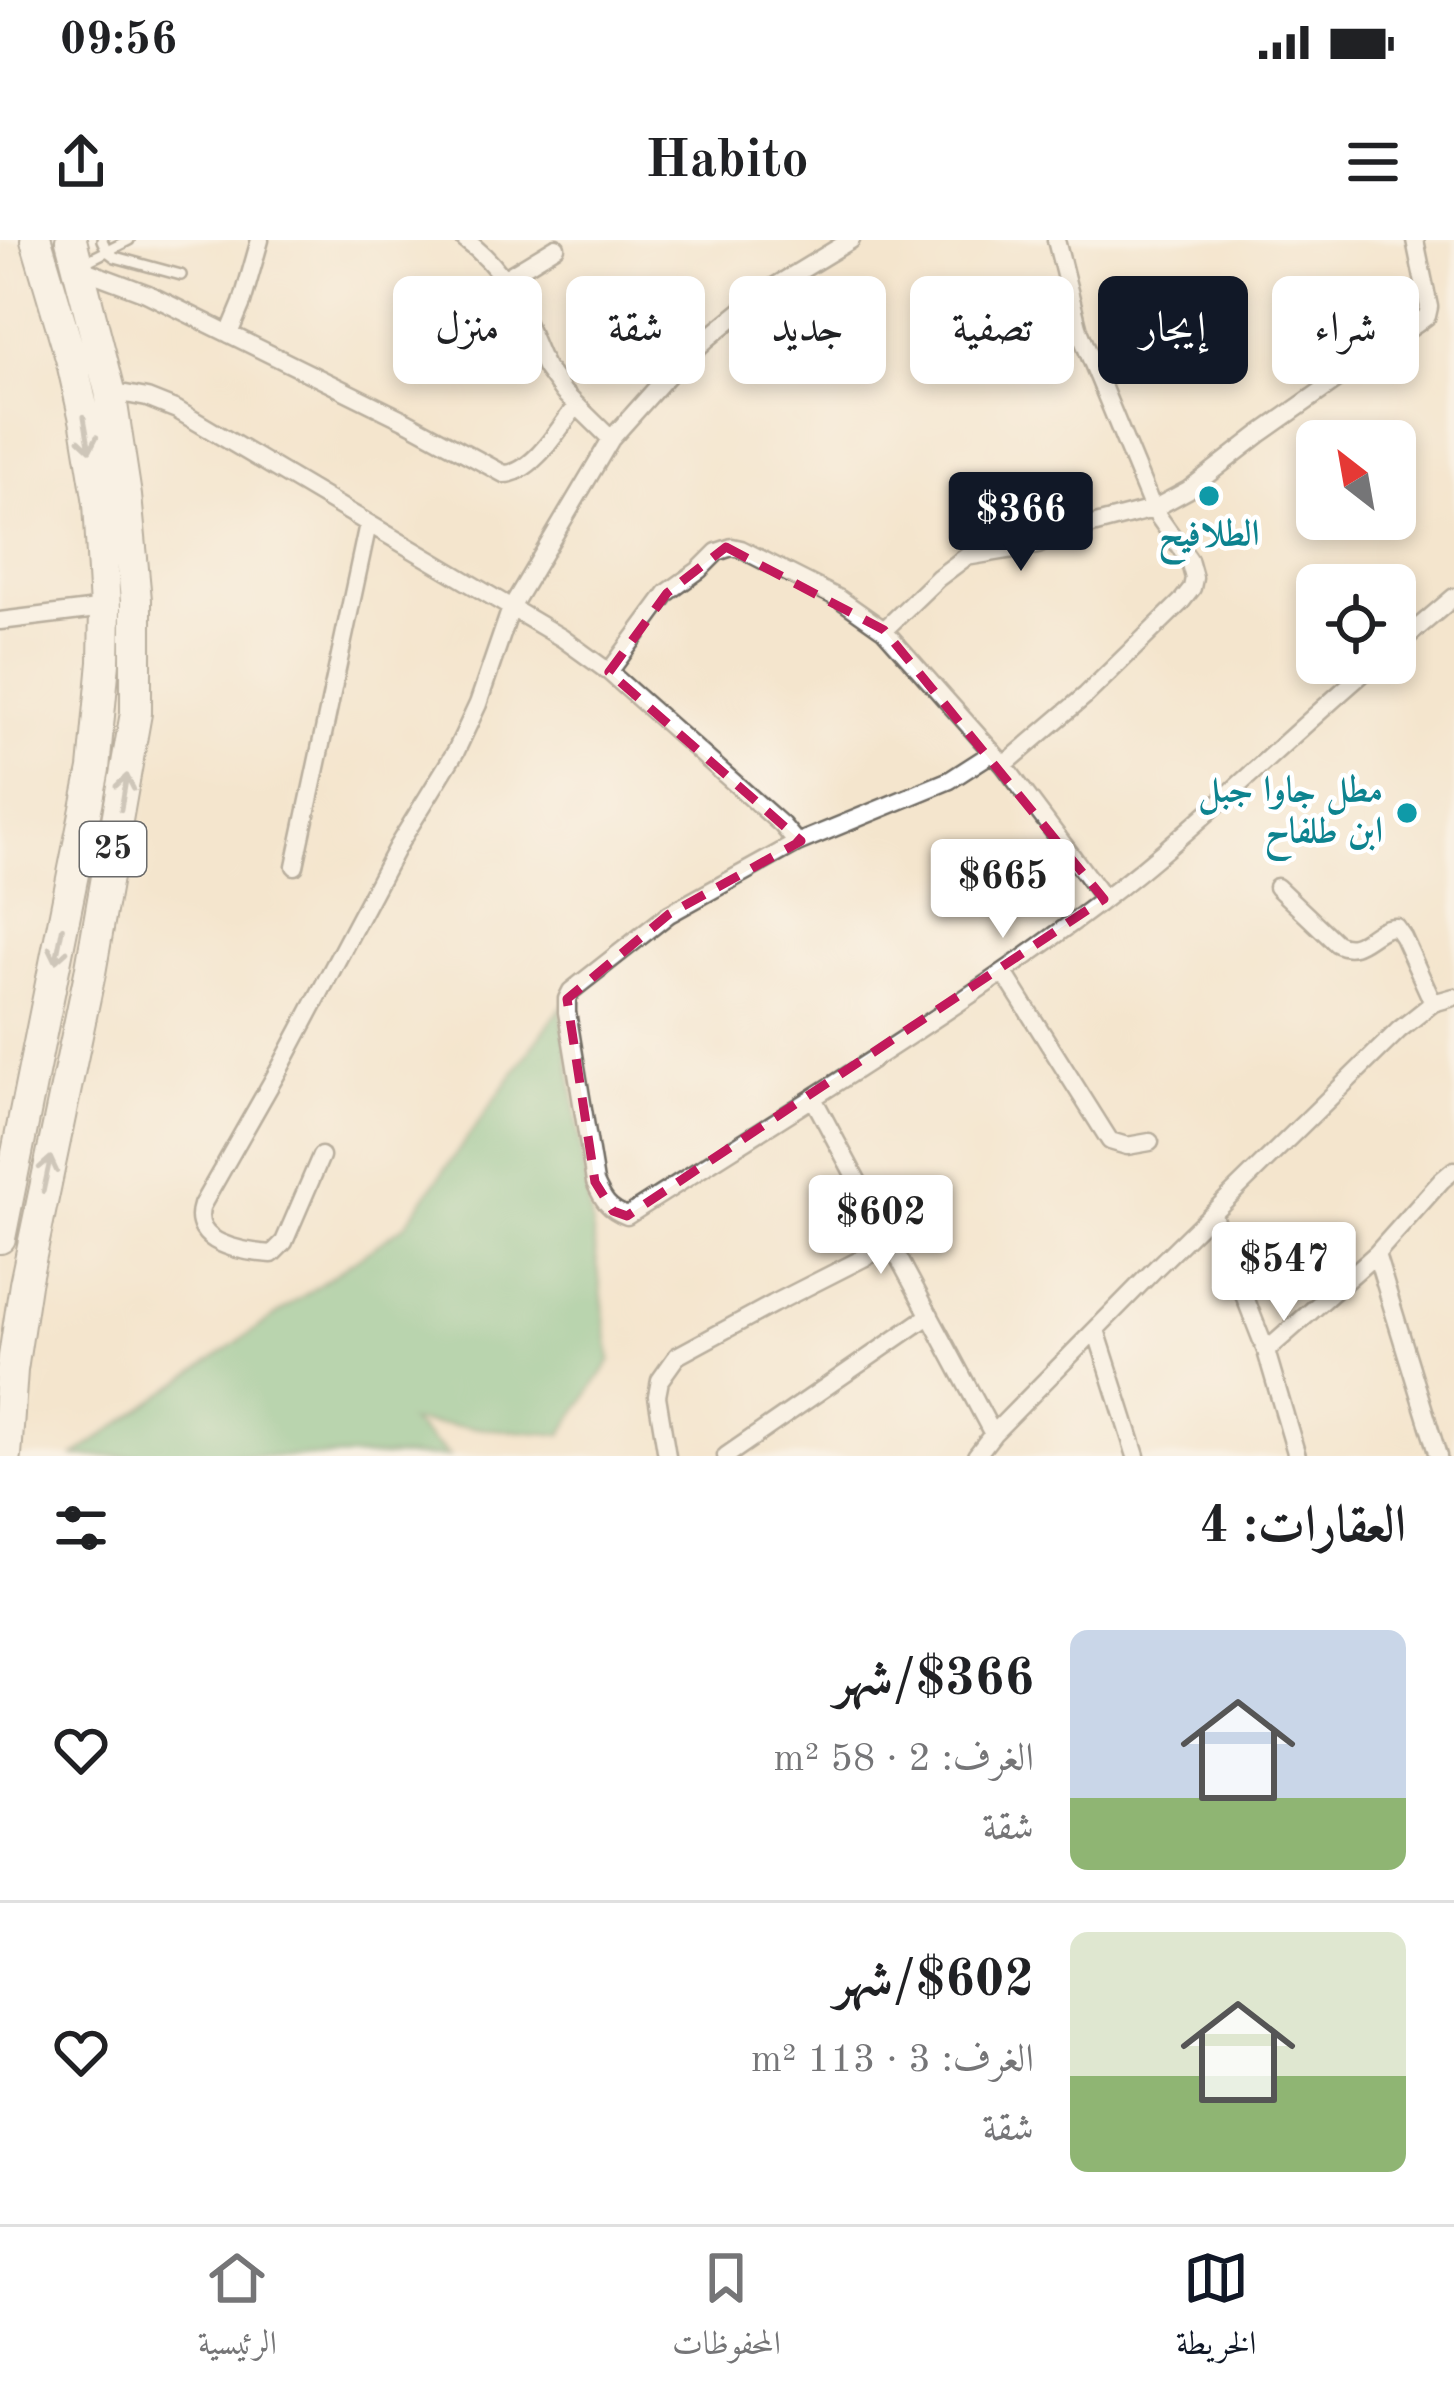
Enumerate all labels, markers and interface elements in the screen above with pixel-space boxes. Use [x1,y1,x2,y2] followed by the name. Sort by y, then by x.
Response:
[60,19,177,64] text: 09:56
[48,129,114,195] icon: share
[1340,129,1406,195] icon: menu
[645,135,809,189] text: Habito
[393,276,542,384] chip: منزل
[566,276,705,384] chip: شقة
[729,276,886,384] chip: جديد
[910,276,1074,384] chip: تصفية
[1098,276,1248,384] chip: إيجار
[1272,276,1419,384] chip: شراء
[77,414,100,453] one-way arrow
[1296,420,1416,540] north arrow
[1296,420,1416,684] map controls
[950,472,1092,574] pin: $366
[1196,483,1222,509] marker: الطلافيح
[976,491,1066,530] text: $366
[1158,517,1260,566] place label: الطلافيح
[1296,564,1416,684] button: locate
[114,773,136,812] one-way arrow
[1198,774,1383,863] place label: مطل جاوا جبل ابن طلفاح
[1394,800,1420,826] marker: مطل جاوا جبل ابن طلفاح
[80,822,146,876] road number: 25
[932,839,1074,941] pin: $665
[958,858,1048,897] text: $665
[47,926,70,964] one-way arrow
[36,1156,59,1194] one-way arrow
[810,1175,952,1277] pin: $602
[836,1194,926,1233] text: $602
[1213,1222,1355,1324] pin: $547
[1239,1241,1329,1280] text: $547
[48,1495,114,1561] icon: filters
[1200,1502,1406,1553] text: العقارات: 4
[834,1655,1034,1706] text: $366/شهر
[1166,1678,1310,1822] icon: home
[48,1717,114,1783] icon: heart
[774,1740,1034,1779] text: الغرف: 2 · 58 m²
[982,1809,1034,1848] text: شقة
[834,1956,1034,2007] text: $602/شهر
[1166,1980,1310,2124] icon: home
[48,2019,114,2085] icon: heart
[751,2041,1034,2080] text: الغرف: 3 · 113 m²
[982,2110,1034,2149] text: شقة
[198,2245,277,2375] tab: الرئيسية
[672,2245,781,2375] tab: المحفوظات
[1176,2245,1256,2375] tab: الخريطة

